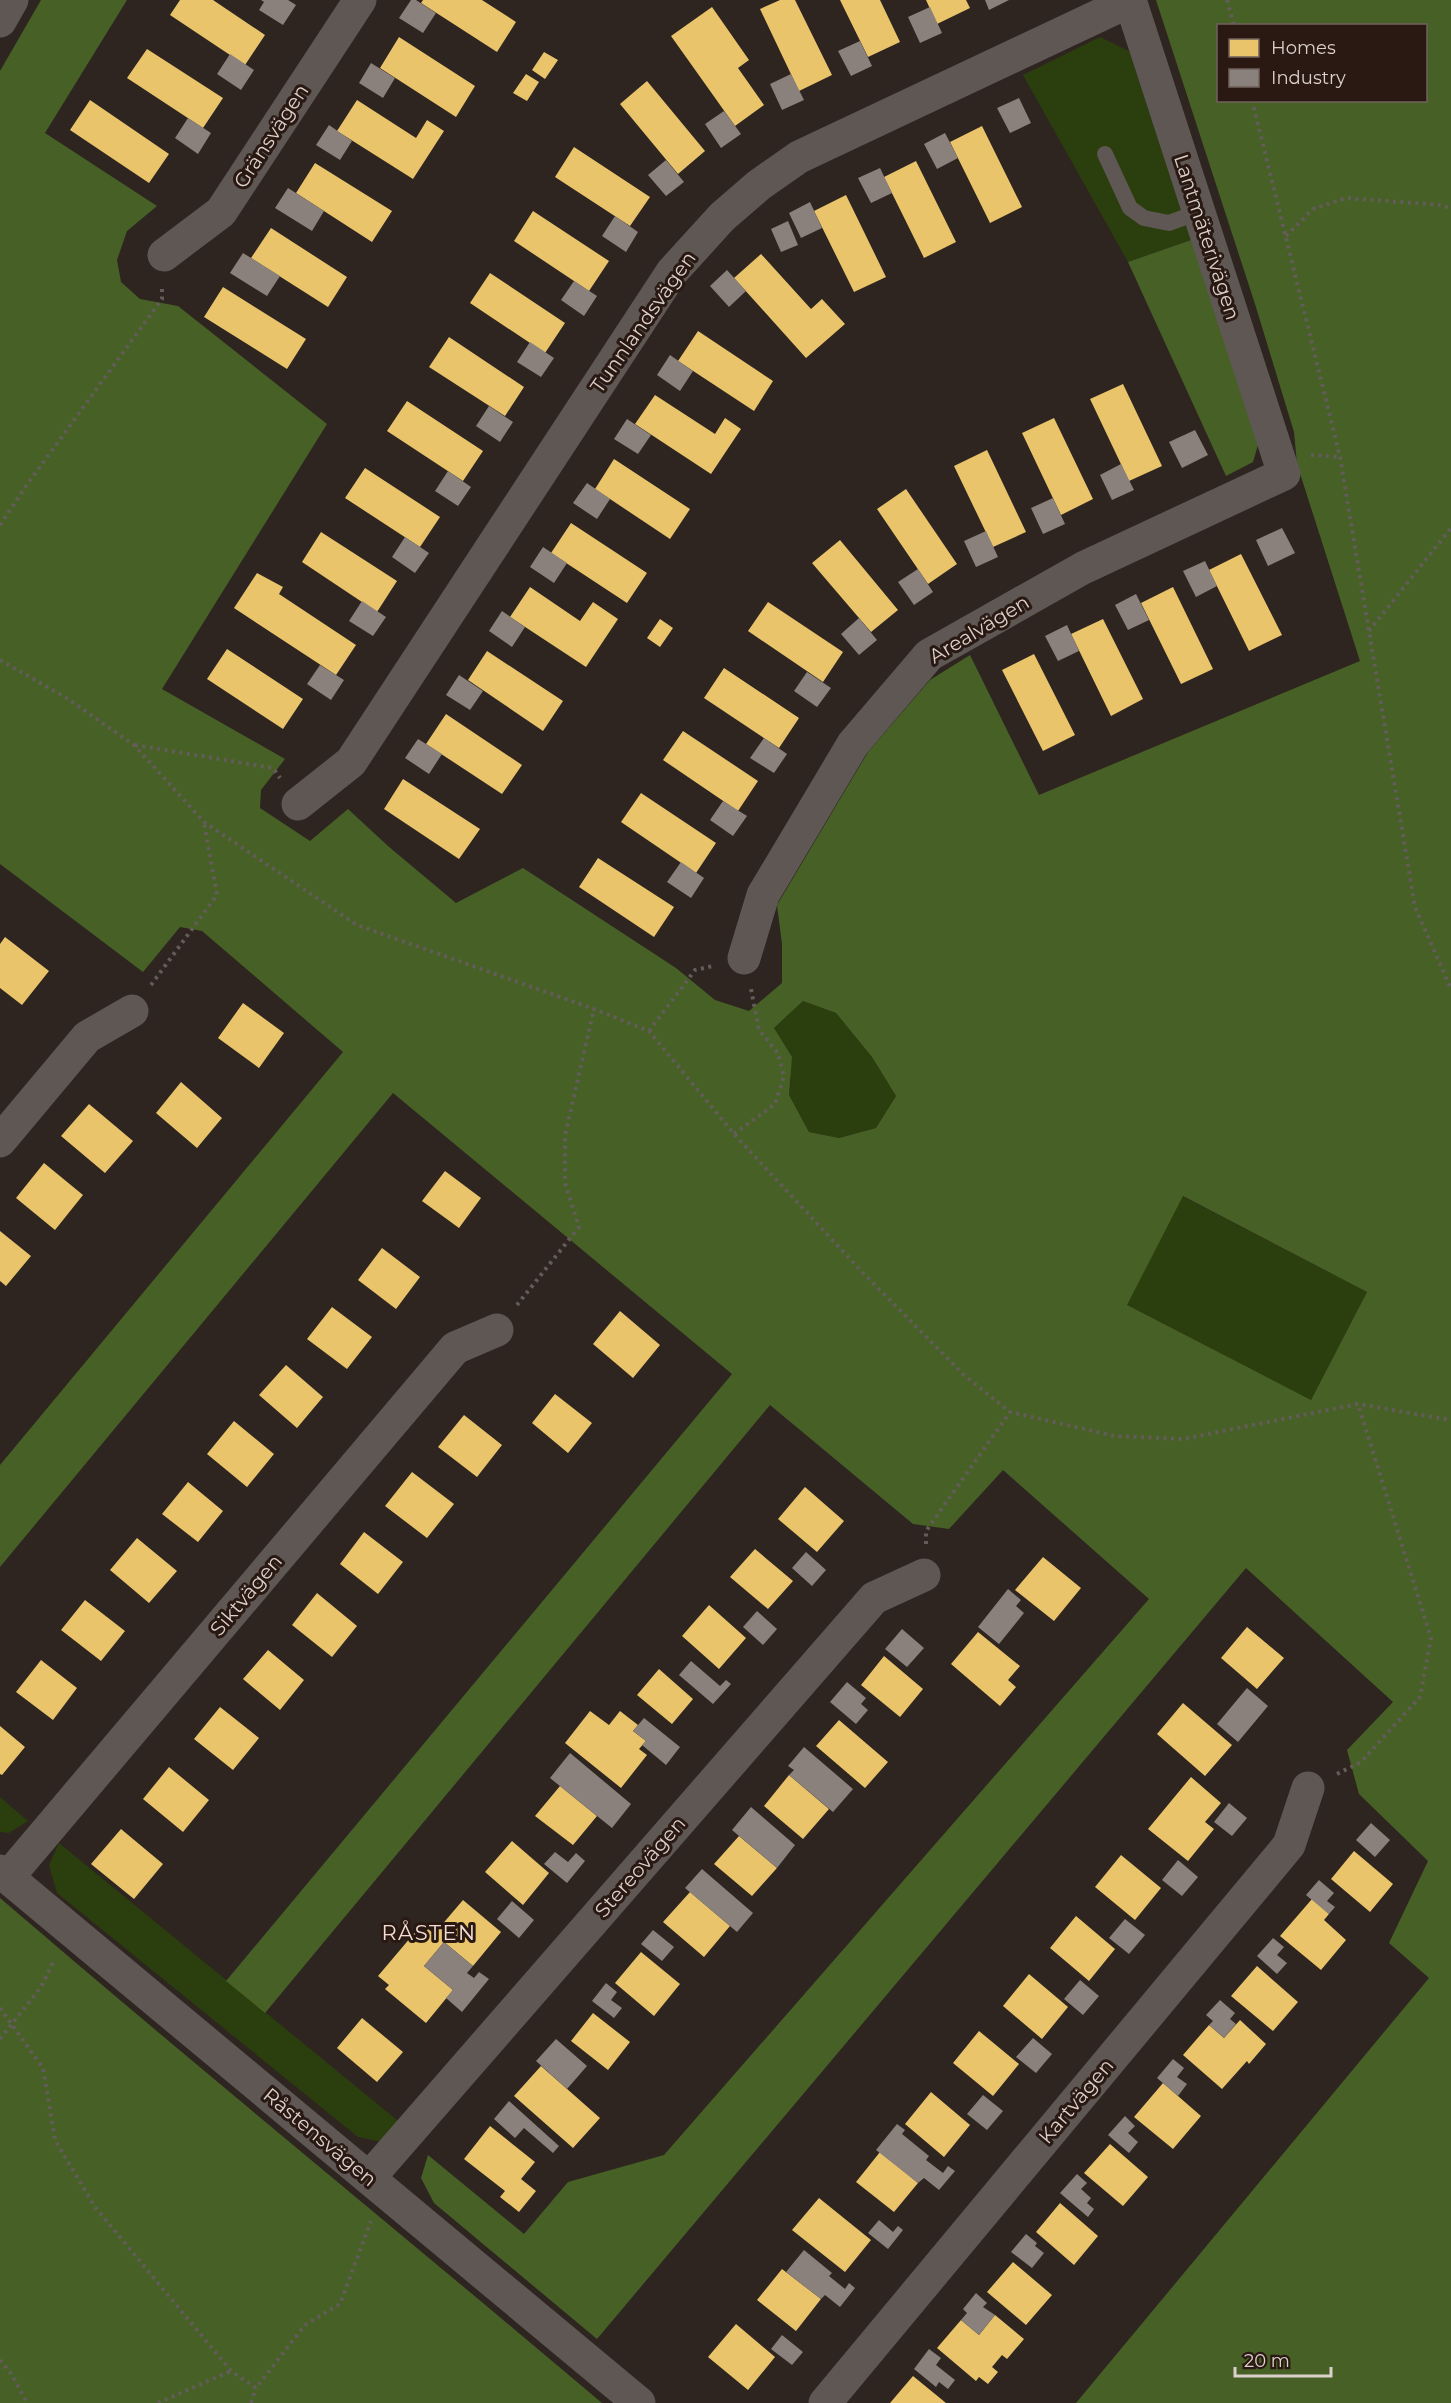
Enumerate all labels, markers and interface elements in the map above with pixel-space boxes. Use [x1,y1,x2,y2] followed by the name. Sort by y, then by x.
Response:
[1217,24,1427,102] legend
[1271,37,1336,59] text: Homes
[1271,67,1346,89] text: Industry
[229,80,313,192] street label: Gränsvägen
[1169,151,1245,323] street label: Lantmäterivägen
[585,247,701,397] street label: Tunnlandsvägen
[925,590,1033,668] street label: Arealvägen
[205,1549,287,1641] street label: Siktvägen
[590,1812,690,1922] street label: Stereovägen
[381,1920,477,1945] district label: RÅSTEN
[1034,2054,1118,2148] street label: Kartvägen
[259,2083,381,2191] street label: Råstensvägen
[1235,2340,1331,2378] scale bar
[1244,2350,1290,2372] text: 20 m

